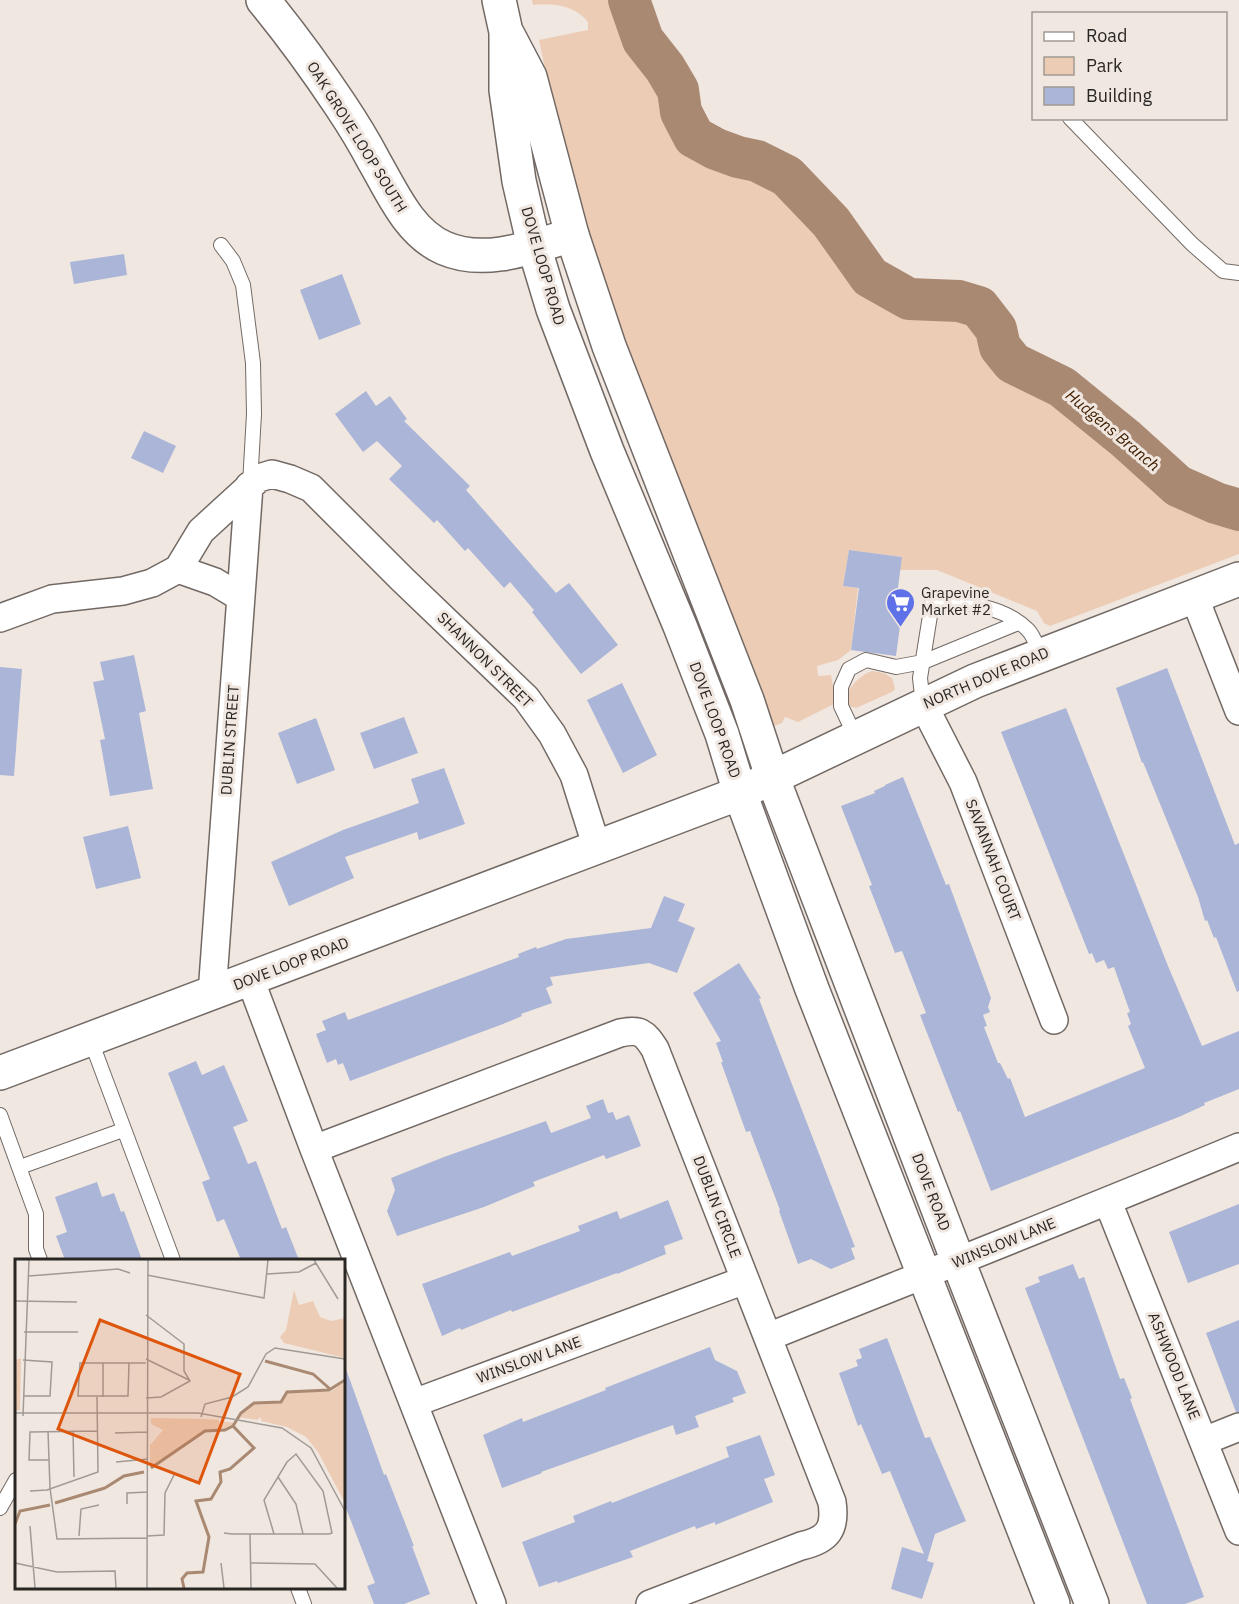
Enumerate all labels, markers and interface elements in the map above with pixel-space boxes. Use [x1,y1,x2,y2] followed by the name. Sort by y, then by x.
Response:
[1032,12,1227,120] legend
[1086,24,1127,47] text: Road
[1086,54,1123,77] text: Park
[303,58,412,216] street label: OAK GROVE LOOP SOUTH
[1086,84,1153,107] text: Building
[517,204,569,327] street label: DOVE LOOP ROAD
[1062,385,1164,475] water label: Hudgens Branch
[921,583,991,619] place label: Grapevine Market #2
[884,586,916,628] supermarket icon: Grapevine Market #2
[433,608,538,712] street label: SHANNON STREET
[920,642,1051,713] street label: NORTH DOVE ROAD
[686,659,745,781] street label: DOVE LOOP ROAD
[216,684,243,796] street label: DUBLIN STREET
[962,796,1026,924] street label: SAVANNAH COURT
[230,933,351,994] street label: DOVE LOOP ROAD
[908,1150,955,1233] street label: DOVE ROAD
[689,1153,746,1261] street label: DUBLIN CIRCLE
[949,1213,1058,1272] street label: WINSLOW LANE
[15,1259,345,1589] inset map
[1144,1309,1205,1422] street label: ASHWOOD LANE
[474,1332,584,1387] street label: WINSLOW LANE

